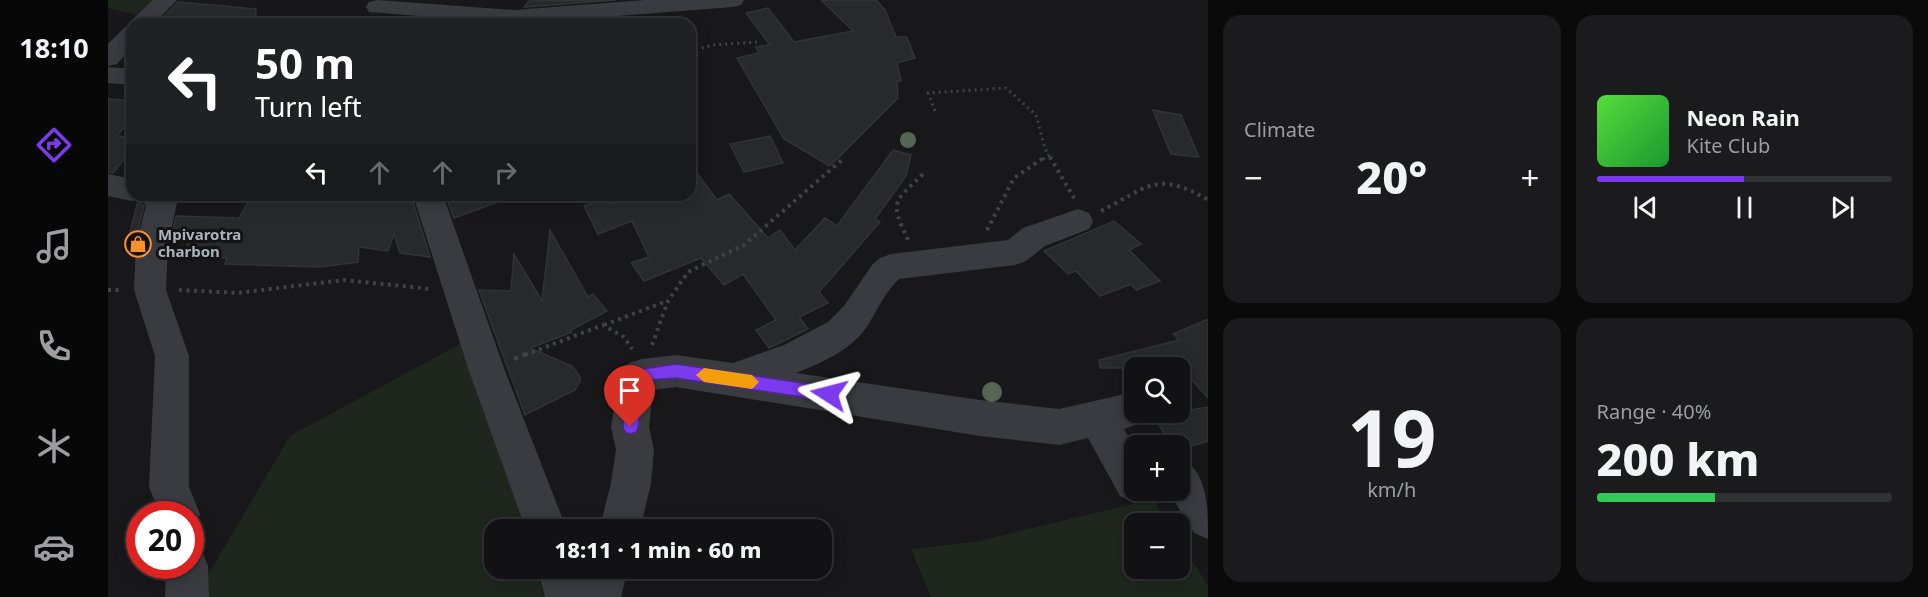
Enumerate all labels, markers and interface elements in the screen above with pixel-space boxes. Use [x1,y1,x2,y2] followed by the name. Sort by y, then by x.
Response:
[19,29,89,66] text: 18:10
[255,34,355,91] text: 50 m
[156,42,234,120] icon: left
[255,88,361,125] text: Turn left
[1687,102,1800,132] text: Neon Rain
[1244,116,1315,143] text: Climate
[33,124,75,166] icon: directions
[1687,132,1770,159] text: Kite Club
[1356,146,1427,207] text: 20°
[1244,155,1263,200] text: −
[1521,155,1540,200] text: +
[300,156,333,189] icon: left
[363,156,396,189] icon: ahead
[426,156,459,189] icon: ahead
[489,156,522,189] icon: right
[1629,191,1662,224] icon: previous
[1728,191,1761,224] icon: pause
[1826,191,1859,224] icon: next
[158,224,241,261] place label: Mpivarotra charbon
[33,225,75,267] icon: music
[123,229,153,259] shop icon: Mpivarotra charbon
[33,325,75,367] icon: phone
[1124,357,1190,579] map controls
[1124,357,1190,423] button: search
[797,362,861,426] position arrow
[604,365,655,427] pin
[613,374,646,407] icon: arrive
[1347,384,1436,490] text: 19
[1597,398,1711,425] text: Range · 40%
[33,425,75,467] icon: climate
[1597,428,1759,489] text: 200 km
[1124,435,1190,501] button: +
[1367,476,1416,503] text: km/h
[126,501,204,579] speed limit sign: 20
[1124,513,1190,579] button: −
[33,526,75,568] icon: car
[555,534,761,564] text: 18:11 · 1 min · 60 m

